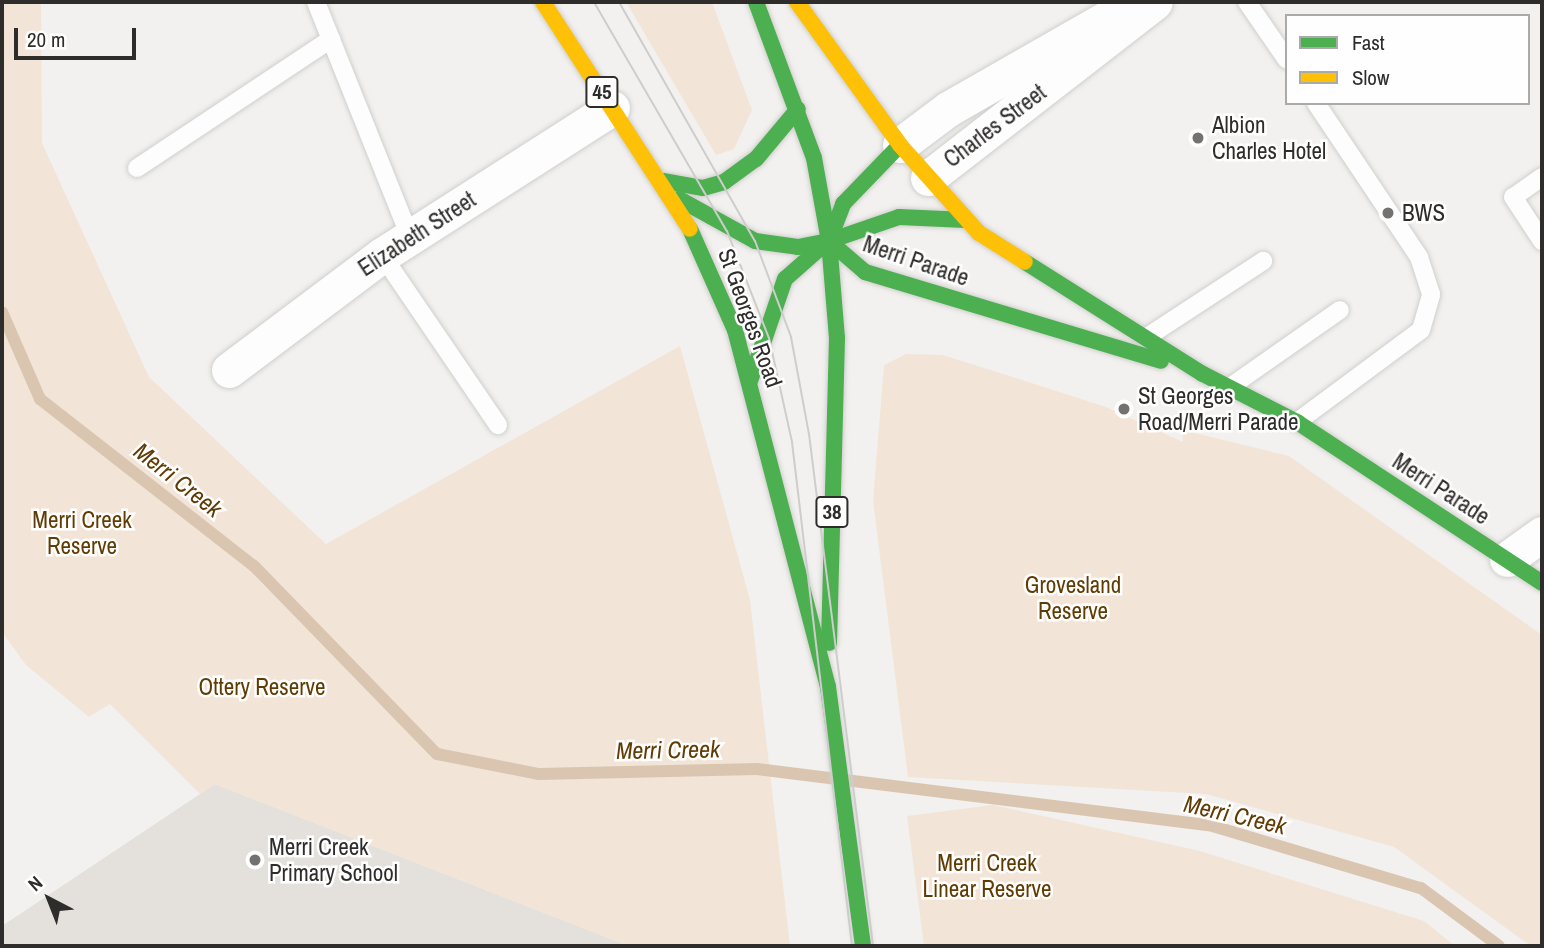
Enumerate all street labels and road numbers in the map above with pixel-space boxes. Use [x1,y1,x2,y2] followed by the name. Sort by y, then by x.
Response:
[584,74,620,110] road number: 45
[939,79,1051,173] street label: Charles Street
[353,186,481,282] street label: Elizabeth Street
[859,230,973,292] street label: Merri Parade
[712,245,788,391] street label: St Georges Road
[1387,447,1495,531] street label: Merri Parade
[814,494,850,530] road number: 38

